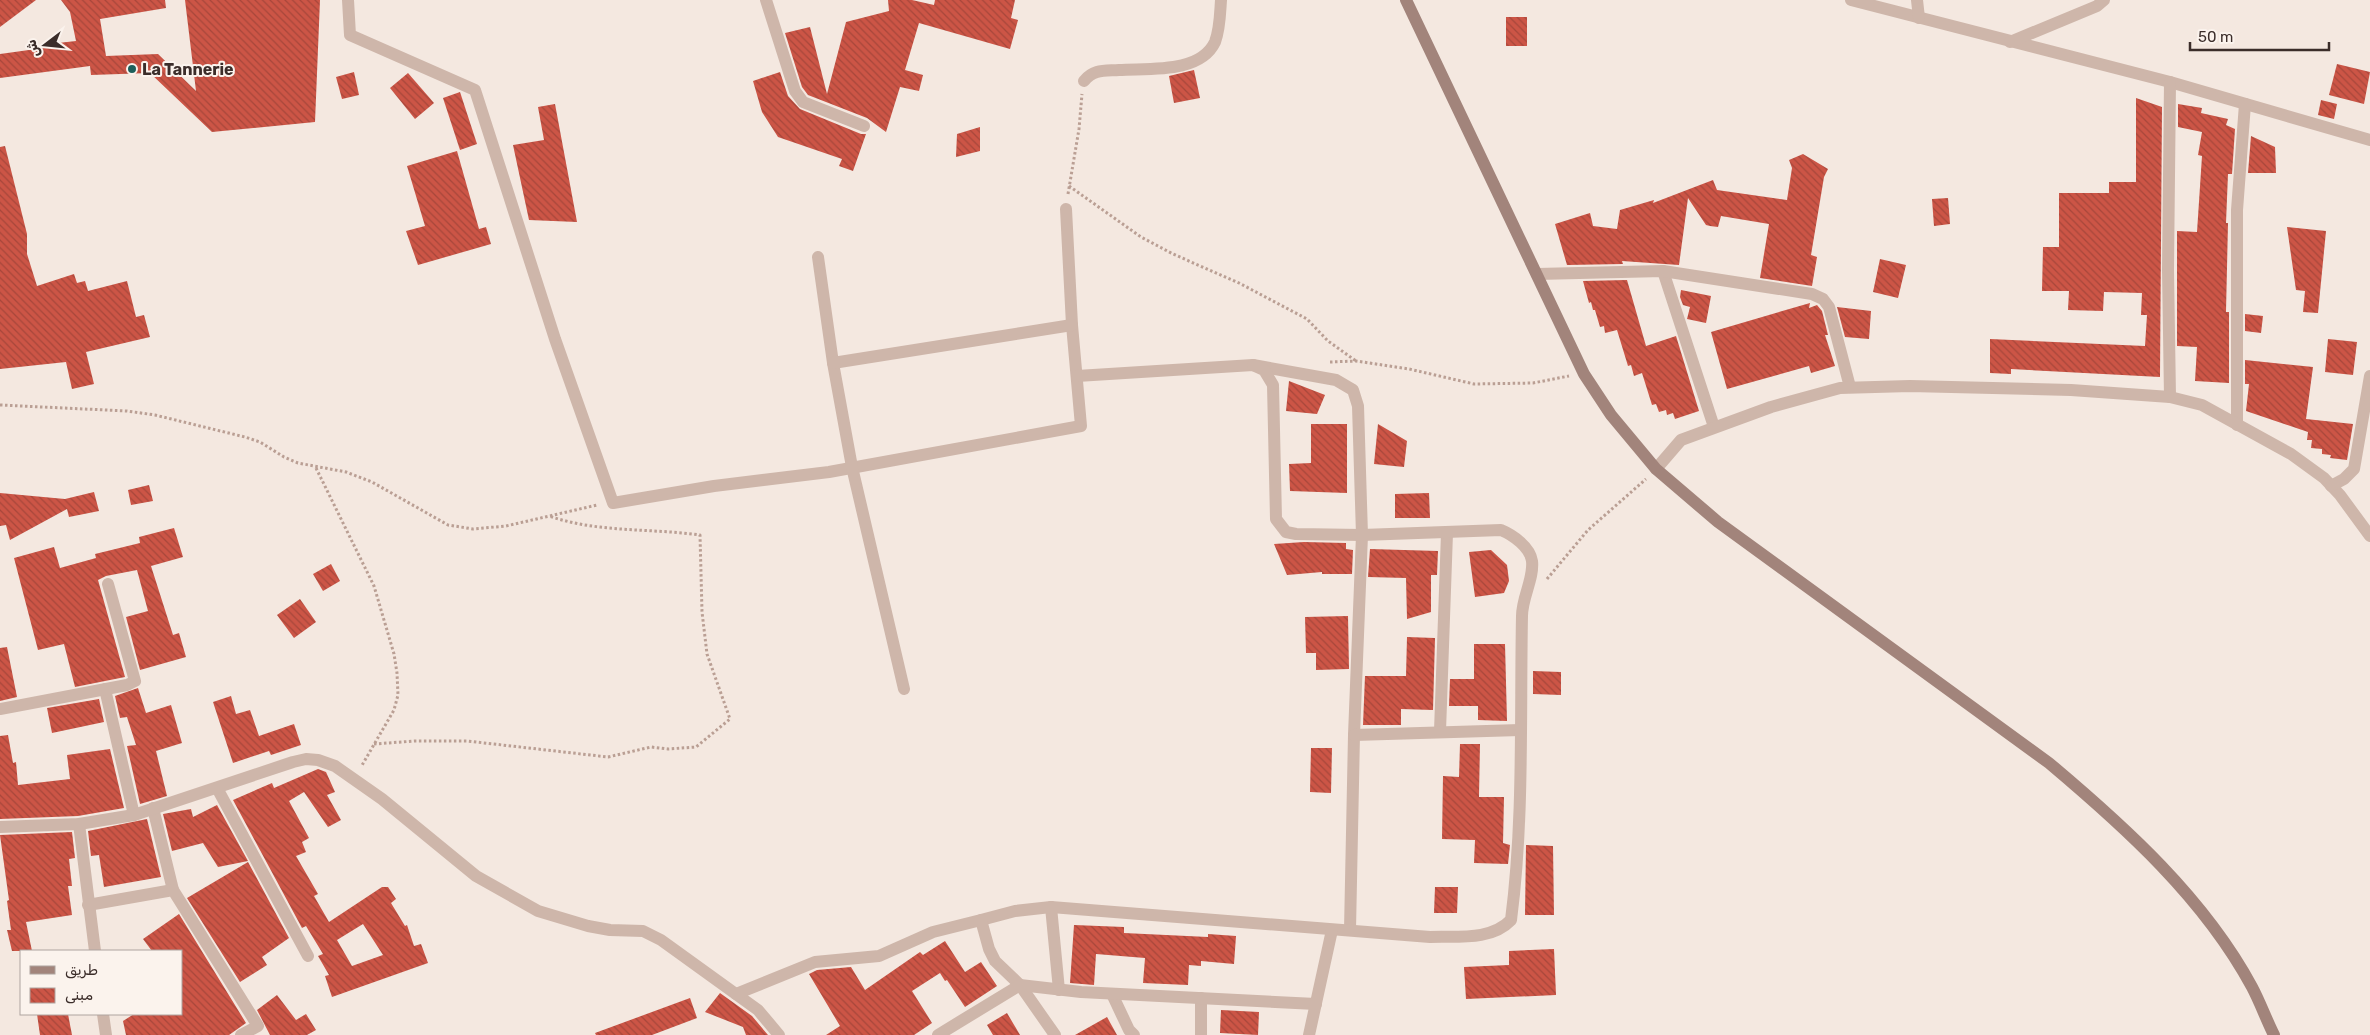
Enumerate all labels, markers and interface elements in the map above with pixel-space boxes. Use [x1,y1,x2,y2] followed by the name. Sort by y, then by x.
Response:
[20,20,70,70] north arrow
[2190,20,2329,52] scale bar
[2198,28,2233,46] text: 50 m
[22,37,44,59] text: ش
[142,60,234,79] place label: La Tannerie
[126,63,138,75] marker: La Tannerie
[20,950,182,1015] legend
[65,961,98,979] text: طريق
[65,986,93,1004] text: مبنى

